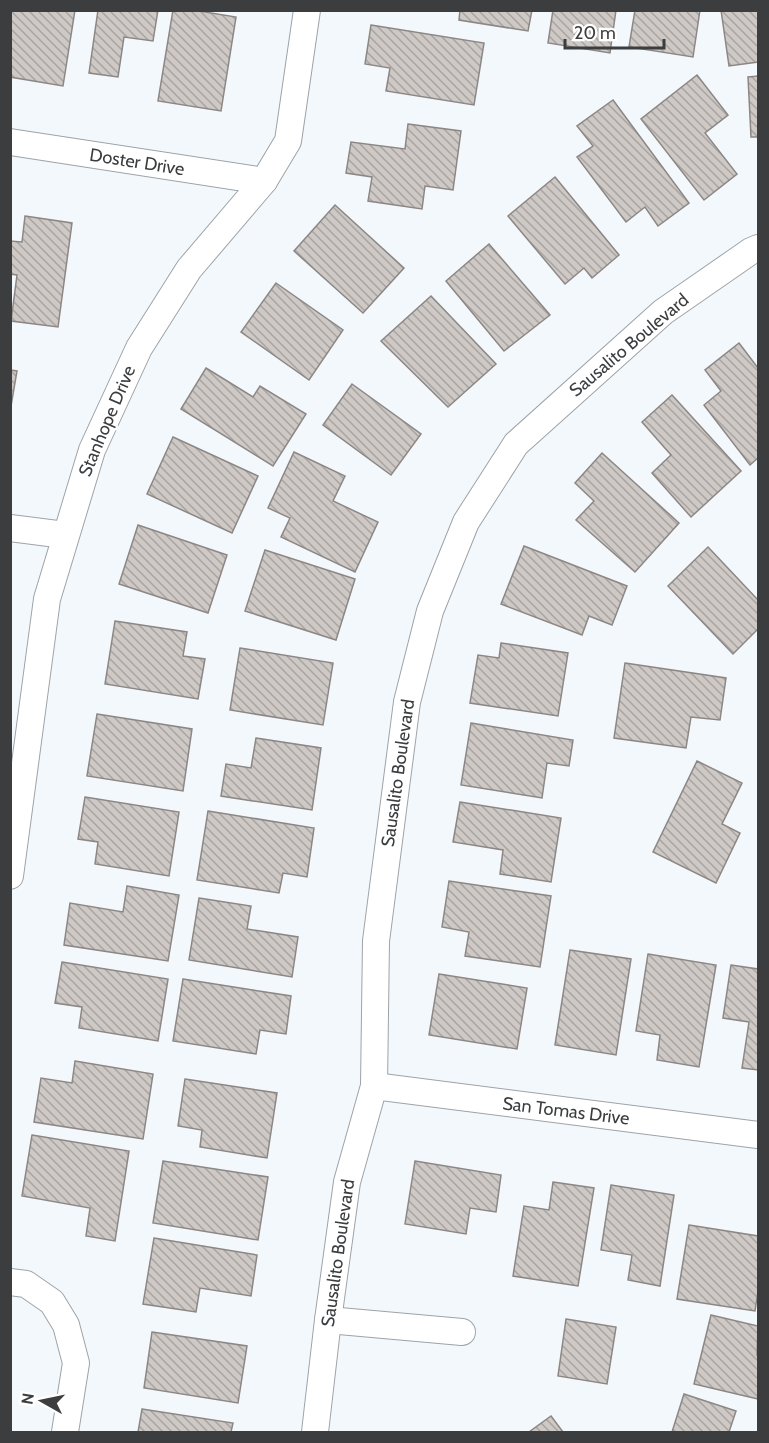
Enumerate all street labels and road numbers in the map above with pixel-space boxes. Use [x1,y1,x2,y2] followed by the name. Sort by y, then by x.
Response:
[88,144,186,180] street label: Doster Drive
[565,289,693,401] street label: Sausalito Boulevard
[74,362,140,480] street label: Stanhope Drive
[377,698,419,848] street label: Sausalito Boulevard
[501,1092,631,1130] street label: San Tomas Drive
[317,1178,359,1328] street label: Sausalito Boulevard

